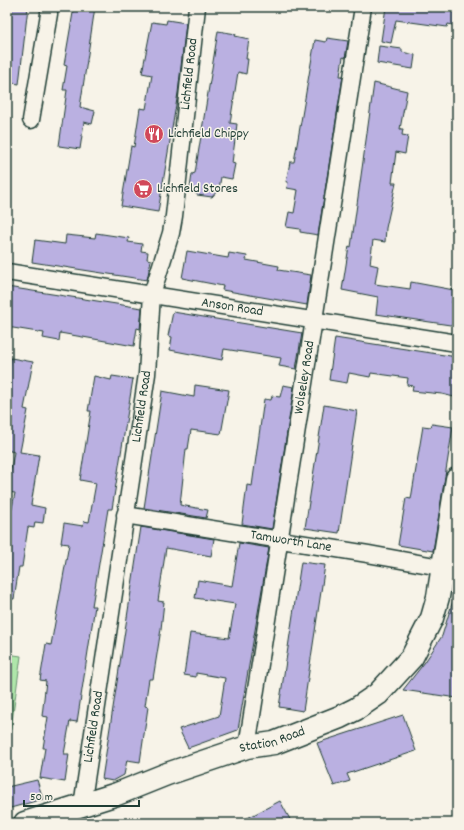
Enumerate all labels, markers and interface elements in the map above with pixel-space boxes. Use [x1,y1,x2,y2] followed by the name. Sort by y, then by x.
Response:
[176,37,204,111] street label: Lichfield Road
[143,123,165,145] restaurant icon: Lichfield Chippy
[168,124,249,144] place label: Lichfield Chippy
[132,178,154,200] supermarket icon: Lichfield Stores
[157,179,238,199] place label: Lichfield Stores
[200,293,264,322] street label: Anson Road
[289,339,321,416] street label: Wolseley Road
[127,370,157,444] street label: Lichfield Road
[249,525,333,558] street label: Tamworth Lane
[79,690,109,764] street label: Lichfield Road
[237,722,308,759] street label: Station Road
[24,782,139,808] scale bar
[30,789,53,806] text: 50 m

